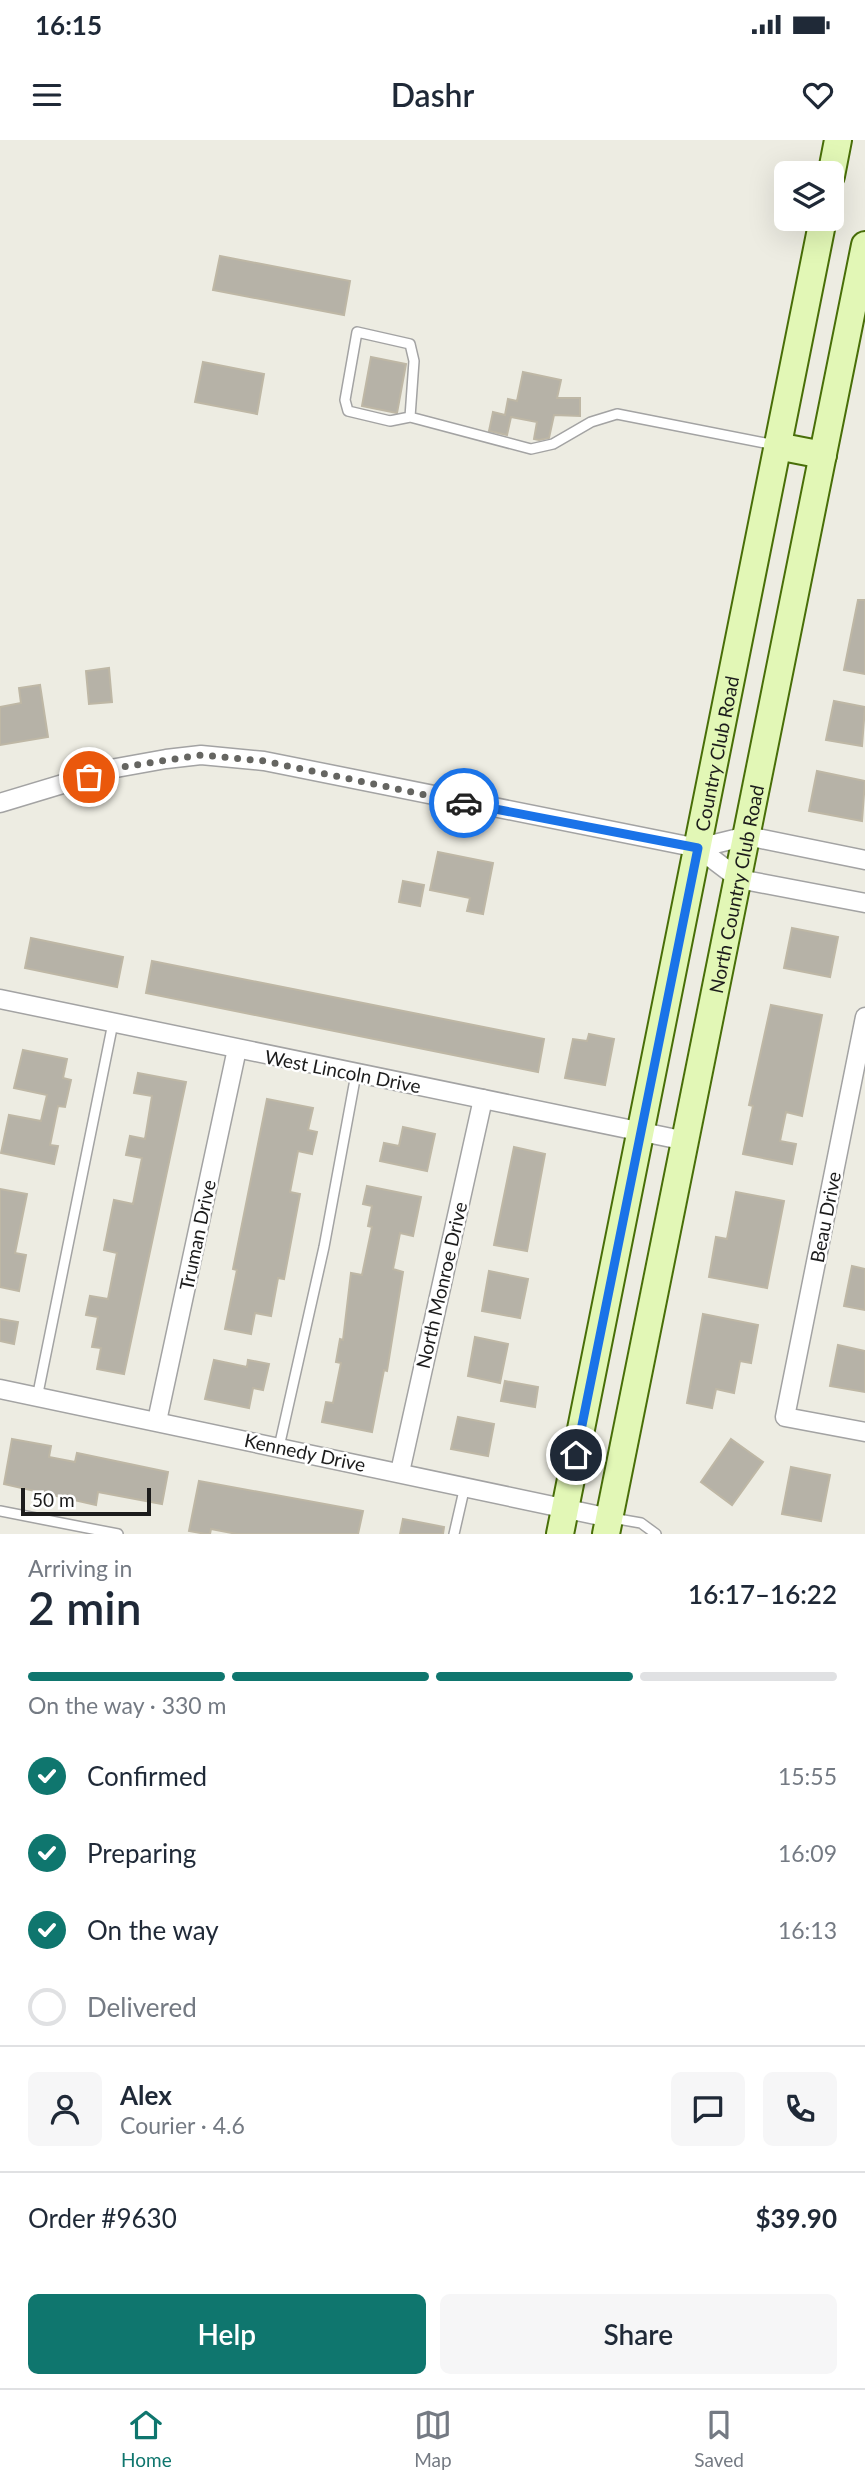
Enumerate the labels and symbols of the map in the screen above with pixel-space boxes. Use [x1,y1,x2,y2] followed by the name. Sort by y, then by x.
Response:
[689,674,743,833] street label: Country Club Road
[59,747,119,807] pin
[429,768,499,838] courier
[703,783,768,995] street label: North Country Club Road
[263,1045,423,1097] street label: West Lincoln Drive
[805,1169,845,1265] street label: Beau Drive
[174,1178,220,1292] street label: Truman Drive
[411,1199,471,1371] street label: North Monroe Drive
[546,1425,606,1485] pin
[242,1428,368,1476] street label: Kennedy Drive
[21,1485,150,1517] scale bar

